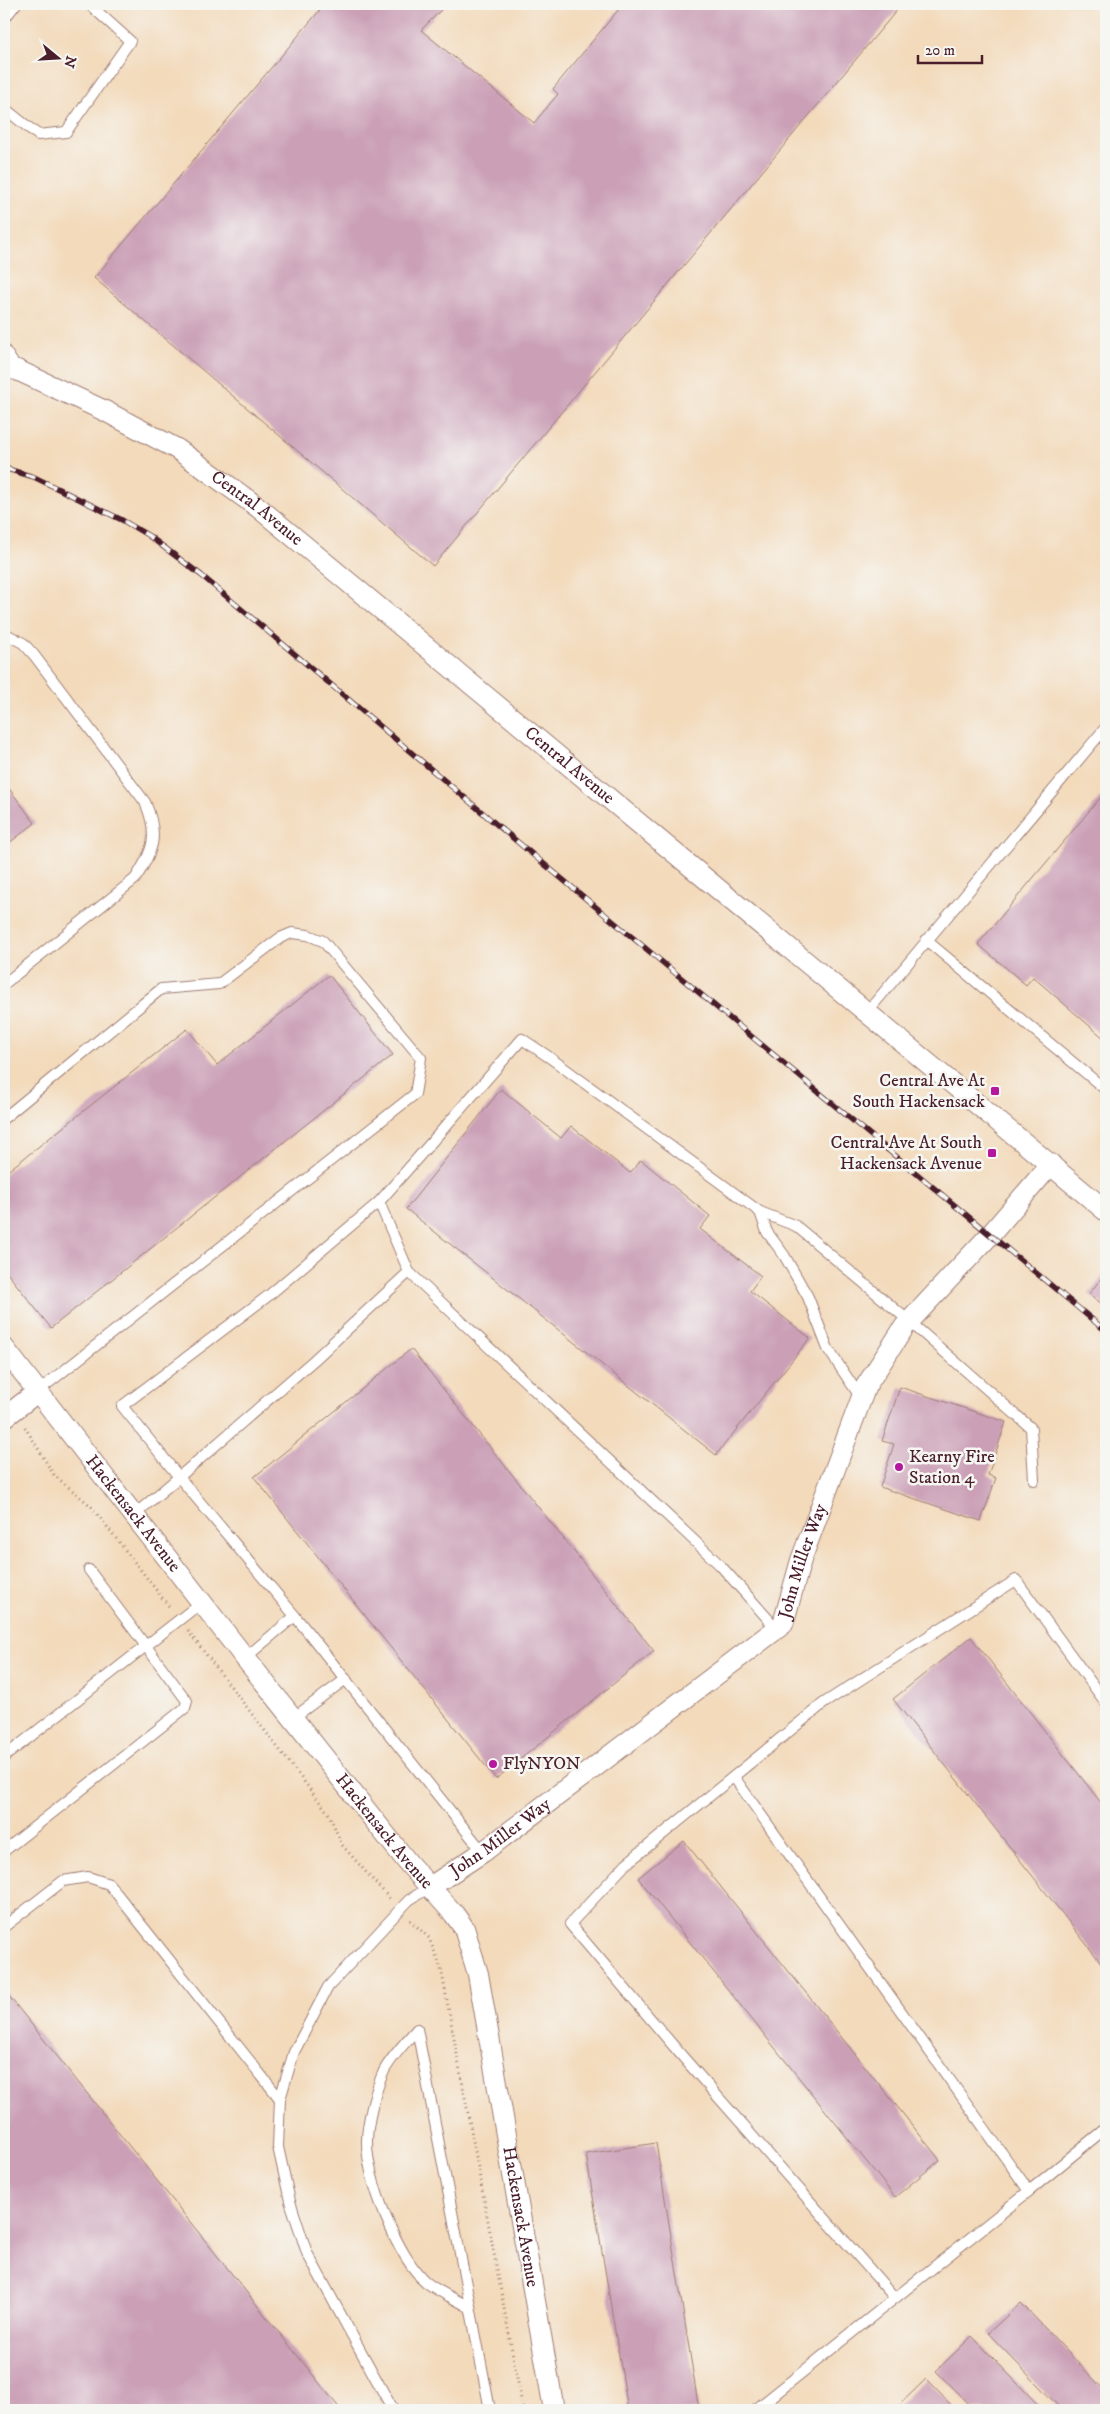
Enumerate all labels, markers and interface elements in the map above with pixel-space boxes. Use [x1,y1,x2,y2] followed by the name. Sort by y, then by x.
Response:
[32,32,82,82] north arrow
[918,32,981,64] scale bar
[925,41,955,60] text: 20 m
[59,53,80,70] text: N
[207,466,307,551] street label: Central Avenue
[520,722,619,809] street label: Central Avenue
[853,1070,985,1113] place label: Central Ave At South Hackensack
[989,1085,1001,1097] marker: Central Ave At South Hackensack
[830,1132,983,1175] place label: Central Ave At South Hackensack Avenue
[986,1147,998,1159] marker: Central Ave At South Hackensack Avenue
[909,1446,995,1489] place label: Kearny Fire Station 4
[81,1451,185,1577] street label: Hackensack Avenue
[893,1461,905,1473] marker: Kearny Fire Station 4
[773,1500,832,1623] street label: John Miller Way
[503,1753,581,1775] place label: FlyNYON
[487,1758,499,1770] marker: FlyNYON
[331,1769,437,1894] street label: Hackensack Avenue
[444,1793,556,1883] street label: John Miller Way
[497,2145,543,2289] street label: Hackensack Avenue

